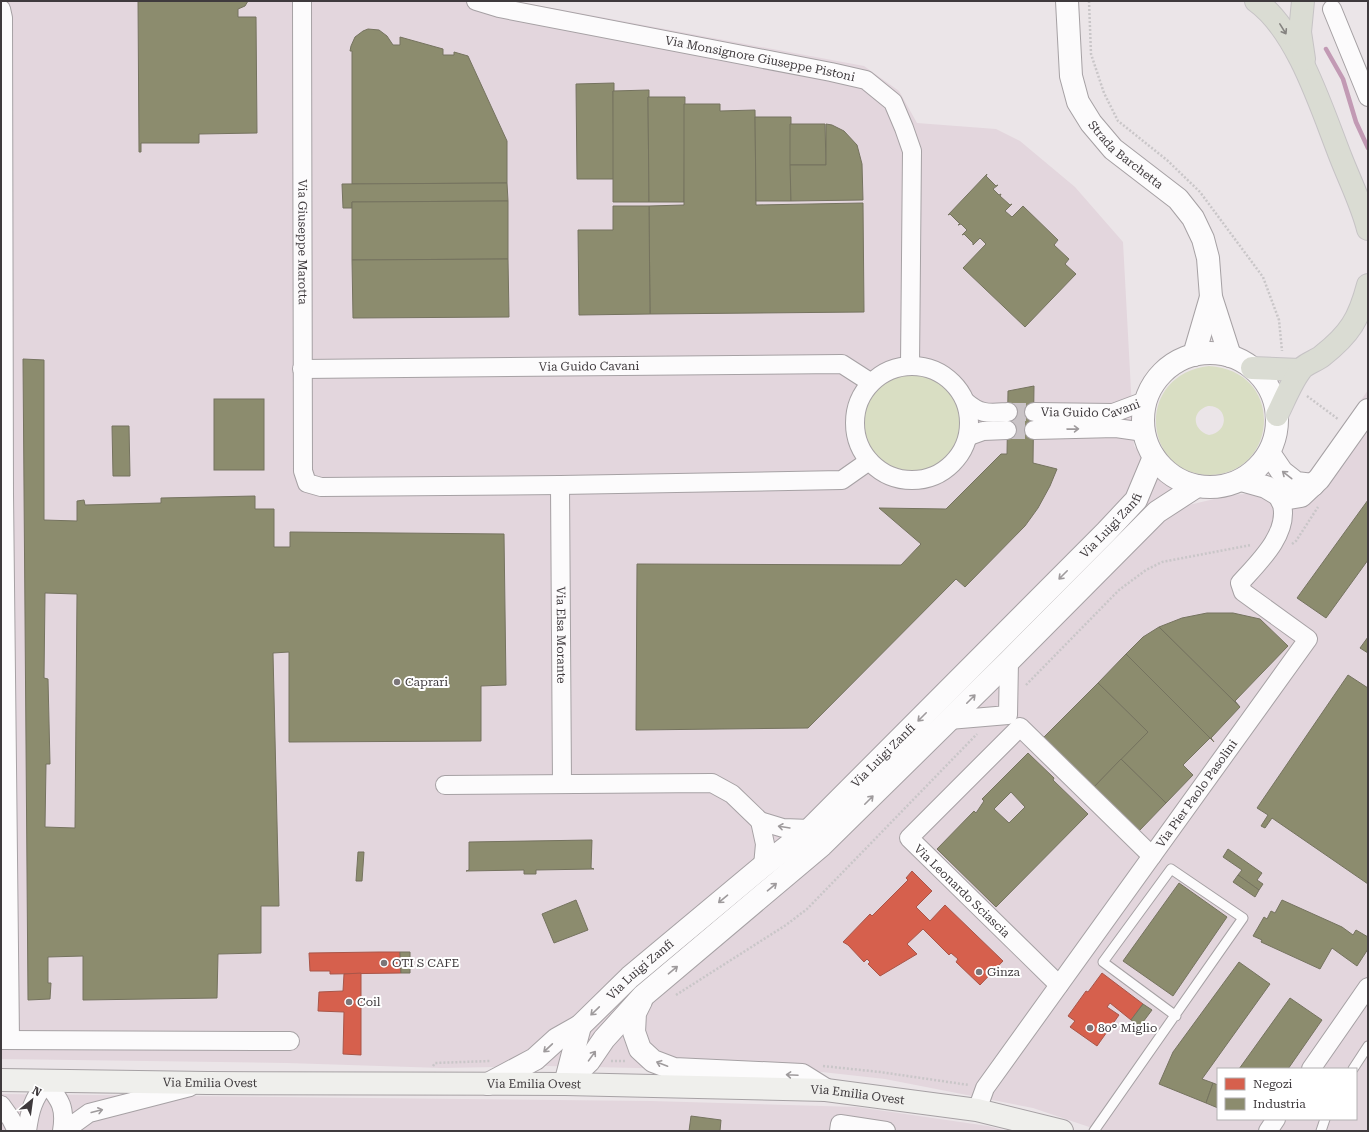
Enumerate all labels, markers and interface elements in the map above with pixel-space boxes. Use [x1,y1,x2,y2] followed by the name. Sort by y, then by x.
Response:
[1279,23,1287,35] one-way arrow
[664,33,856,84] street label: Via Monsignore Giuseppe Pistoni
[1085,118,1166,192] street label: Strada Barchetta
[295,179,310,305] street label: Via Giuseppe Marotta
[539,359,639,374] street label: Via Guido Cavani
[1041,396,1142,421] street label: Via Guido Cavani
[1066,425,1079,433] one-way arrow
[1282,471,1292,480] one-way arrow
[1077,491,1145,561] street label: Via Luigi Zanfi
[1058,570,1068,580] one-way arrow
[554,586,568,684] street label: Via Elsa Morante
[405,675,448,689] place label: Caprari
[392,677,402,687] marker: Caprari
[966,694,976,703] one-way arrow
[917,712,927,722] one-way arrow
[848,721,918,790] street label: Via Luigi Zanfi
[1153,737,1240,850] street label: Via Pier Paolo Pasolini
[864,795,874,805] one-way arrow
[778,823,791,831] one-way arrow
[911,842,1013,941] street label: Via Leonardo Sciascia
[767,882,778,891] one-way arrow
[718,894,728,903] one-way arrow
[604,937,676,1003] street label: Via Luigi Zanfi
[392,956,459,970] place label: OTI S CAFE
[379,958,389,968] marker: OTI S CAFE
[987,965,1020,979] place label: Ginza
[667,966,678,975] one-way arrow
[974,967,984,977] marker: Ginza
[357,995,381,1009] place label: Coil
[344,997,354,1007] marker: Coil
[590,1006,600,1016] one-way arrow
[1098,1021,1157,1035] place label: 80° Miglio
[1085,1023,1095,1033] marker: 80° Miglio
[542,1043,553,1052] one-way arrow
[588,1051,596,1062] one-way arrow
[657,1060,669,1068] one-way arrow
[1217,1068,1357,1120] legend
[786,1071,799,1078] one-way arrow
[163,1075,258,1090] street label: Via Emilia Ovest
[487,1077,582,1091] street label: Via Emilia Ovest
[1253,1077,1293,1091] text: Negozi
[12,1080,52,1120] north arrow
[811,1083,906,1107] street label: Via Emilia Ovest
[30,1084,44,1100] text: N
[1253,1097,1306,1111] text: Industria
[91,1107,104,1114] one-way arrow

